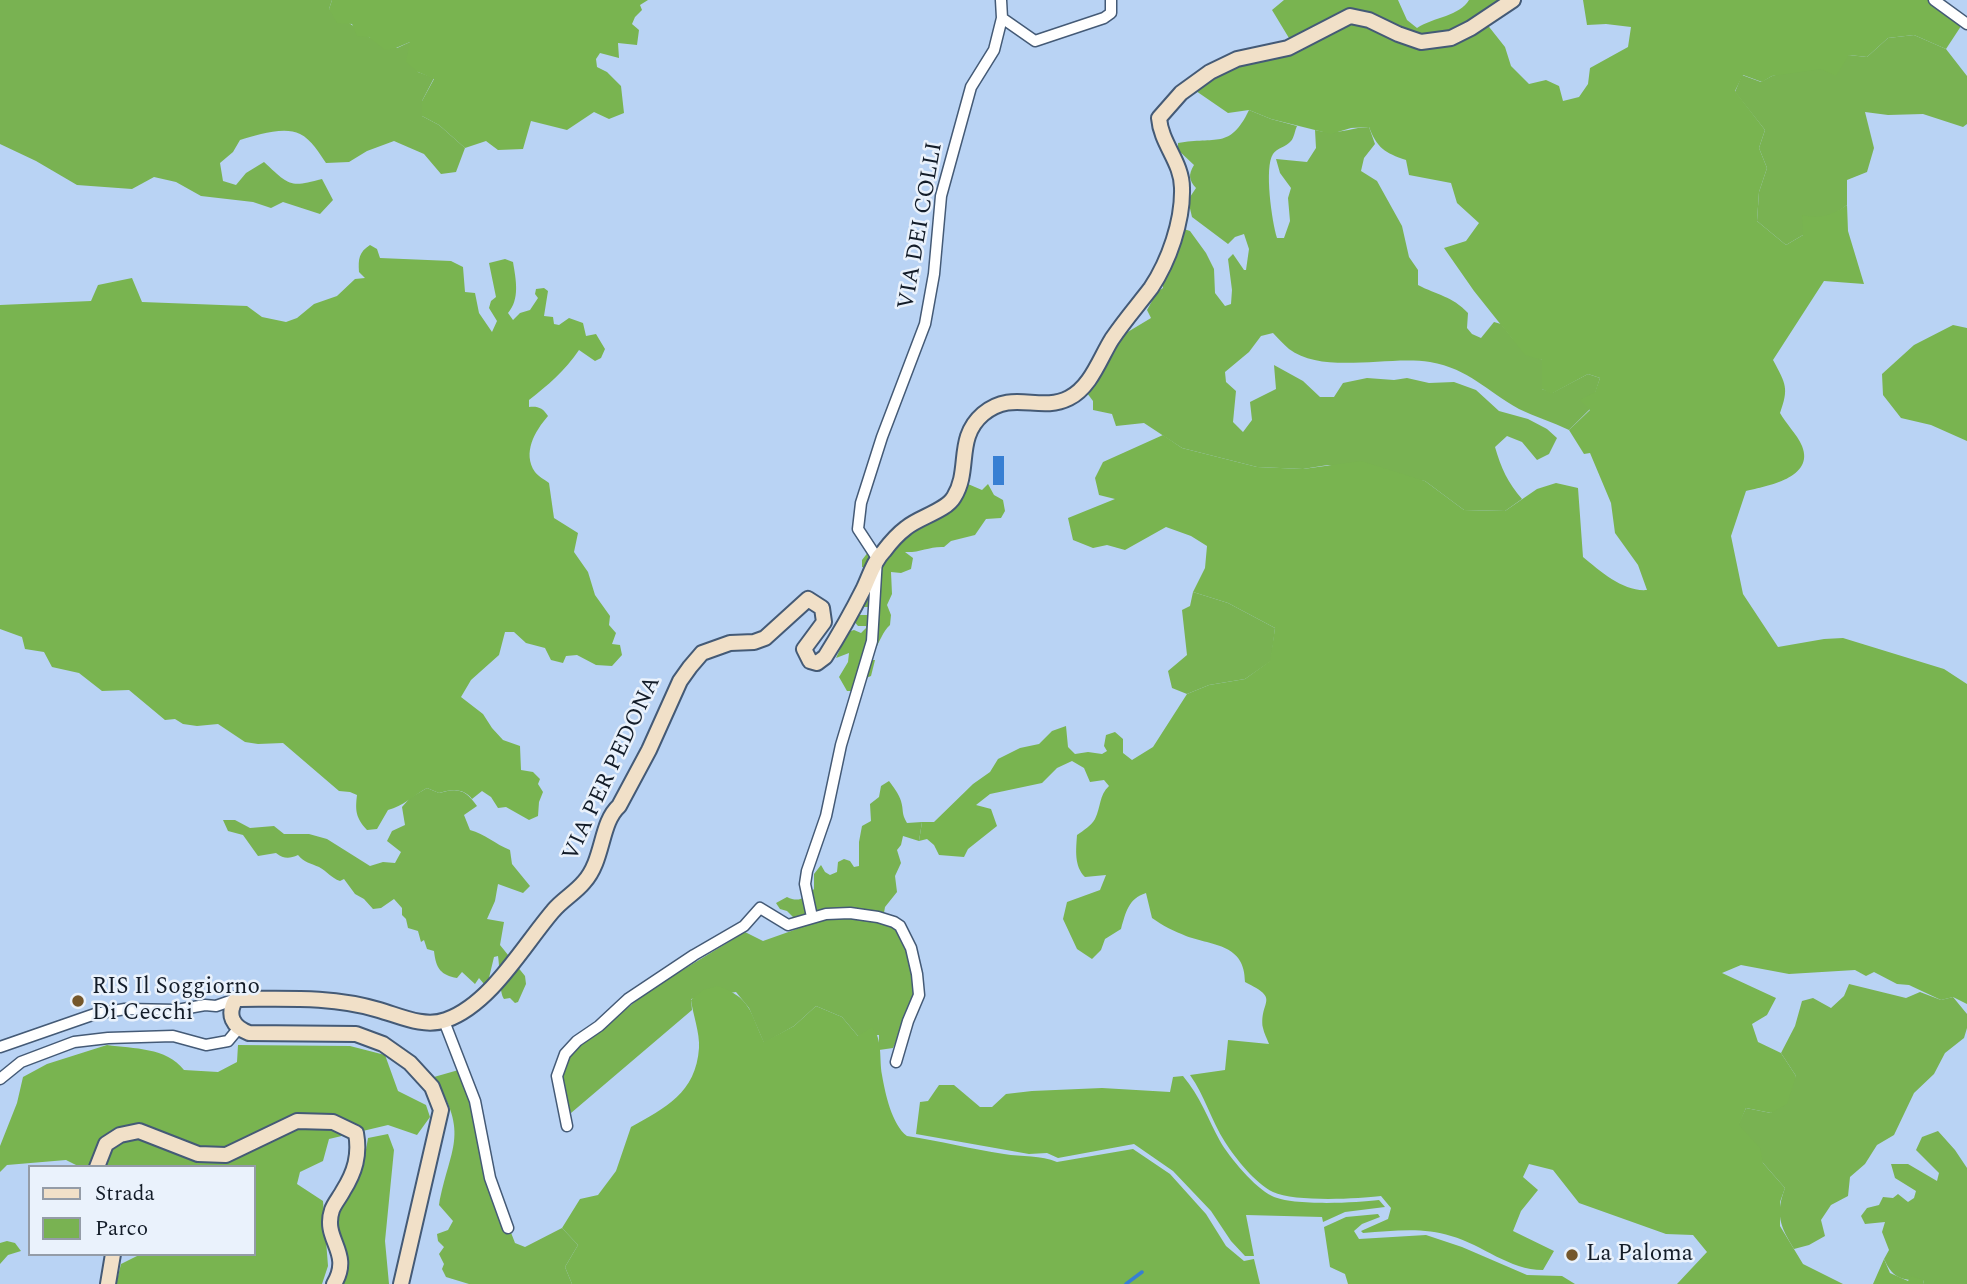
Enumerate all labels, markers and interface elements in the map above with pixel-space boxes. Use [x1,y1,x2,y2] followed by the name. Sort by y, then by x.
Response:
[894,140,950,312] street label: VIA DEI COLLI
[558,672,668,866] street label: VIA PER PEDONA
[92,974,260,1028] place label: RIS Il Soggiorno Di Cecchi
[70,993,86,1009] marker: RIS Il Soggiorno Di Cecchi
[28,1165,256,1256] legend
[95,1178,155,1210] text: Strada
[95,1213,148,1245] text: Parco
[1586,1241,1693,1269] place label: La Paloma
[1564,1247,1580,1263] marker: La Paloma

